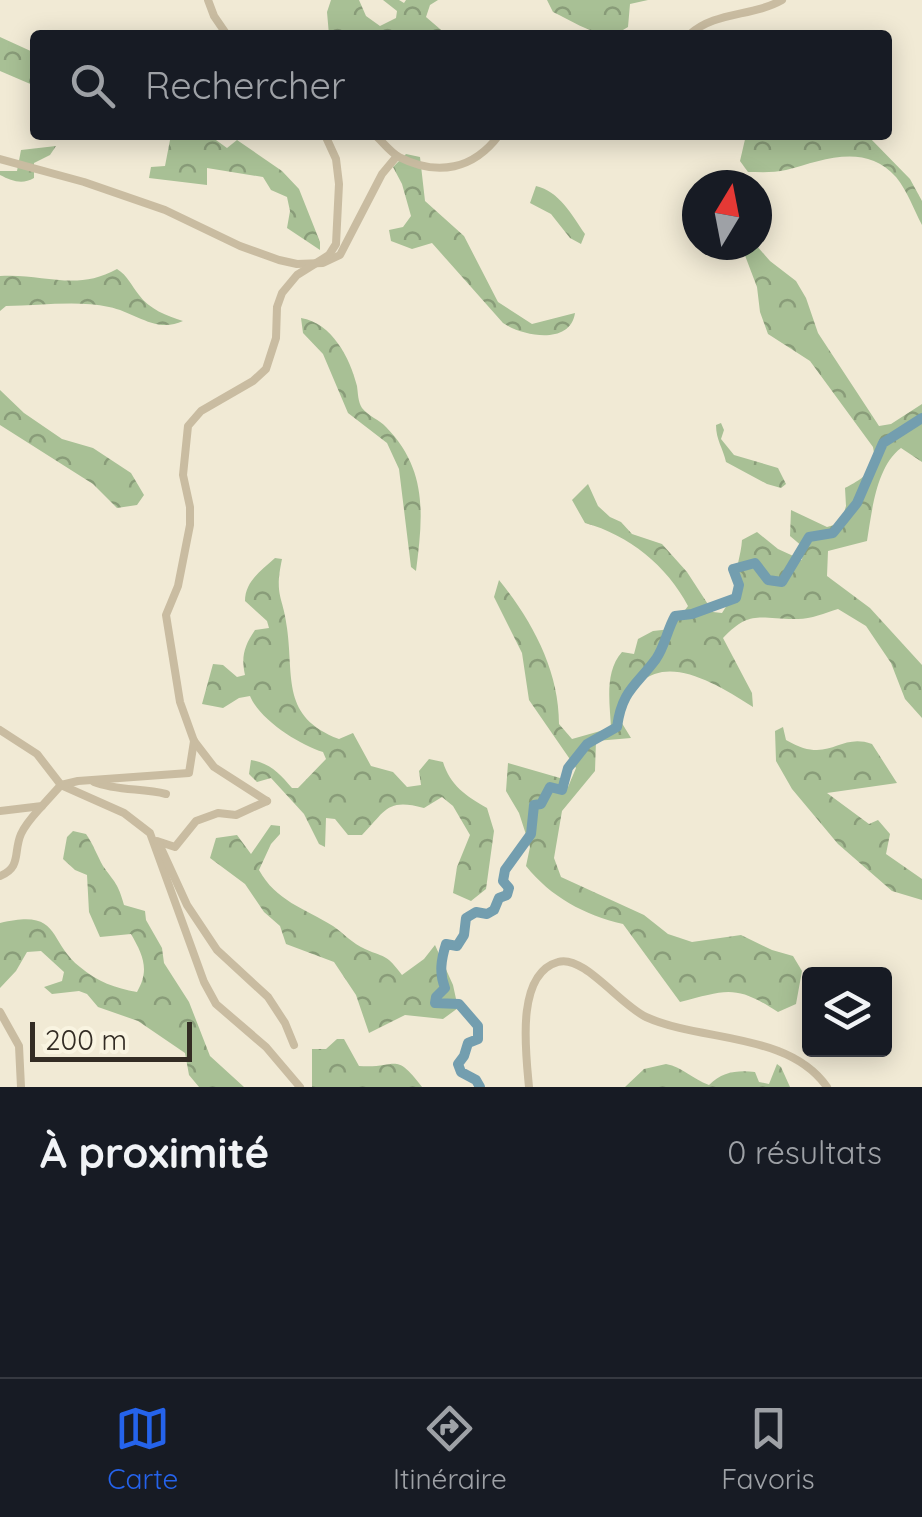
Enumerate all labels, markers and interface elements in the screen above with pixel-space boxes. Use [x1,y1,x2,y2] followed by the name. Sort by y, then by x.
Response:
[30,30,892,140] search box
[65,58,120,113] icon: search
[145,61,346,109] text: Rechercher
[682,170,772,260] north arrow
[802,967,892,1057] map controls
[802,967,892,1057] button: layers
[30,1017,192,1062] scale bar
[45,1022,127,1057] text: 200 m
[40,1126,269,1179] text: À proximité
[727,1132,882,1172] text: 0 résultats
[107,1401,178,1496] tab: Carte
[393,1401,507,1496] tab: Itinéraire
[721,1401,815,1496] tab: Favoris

